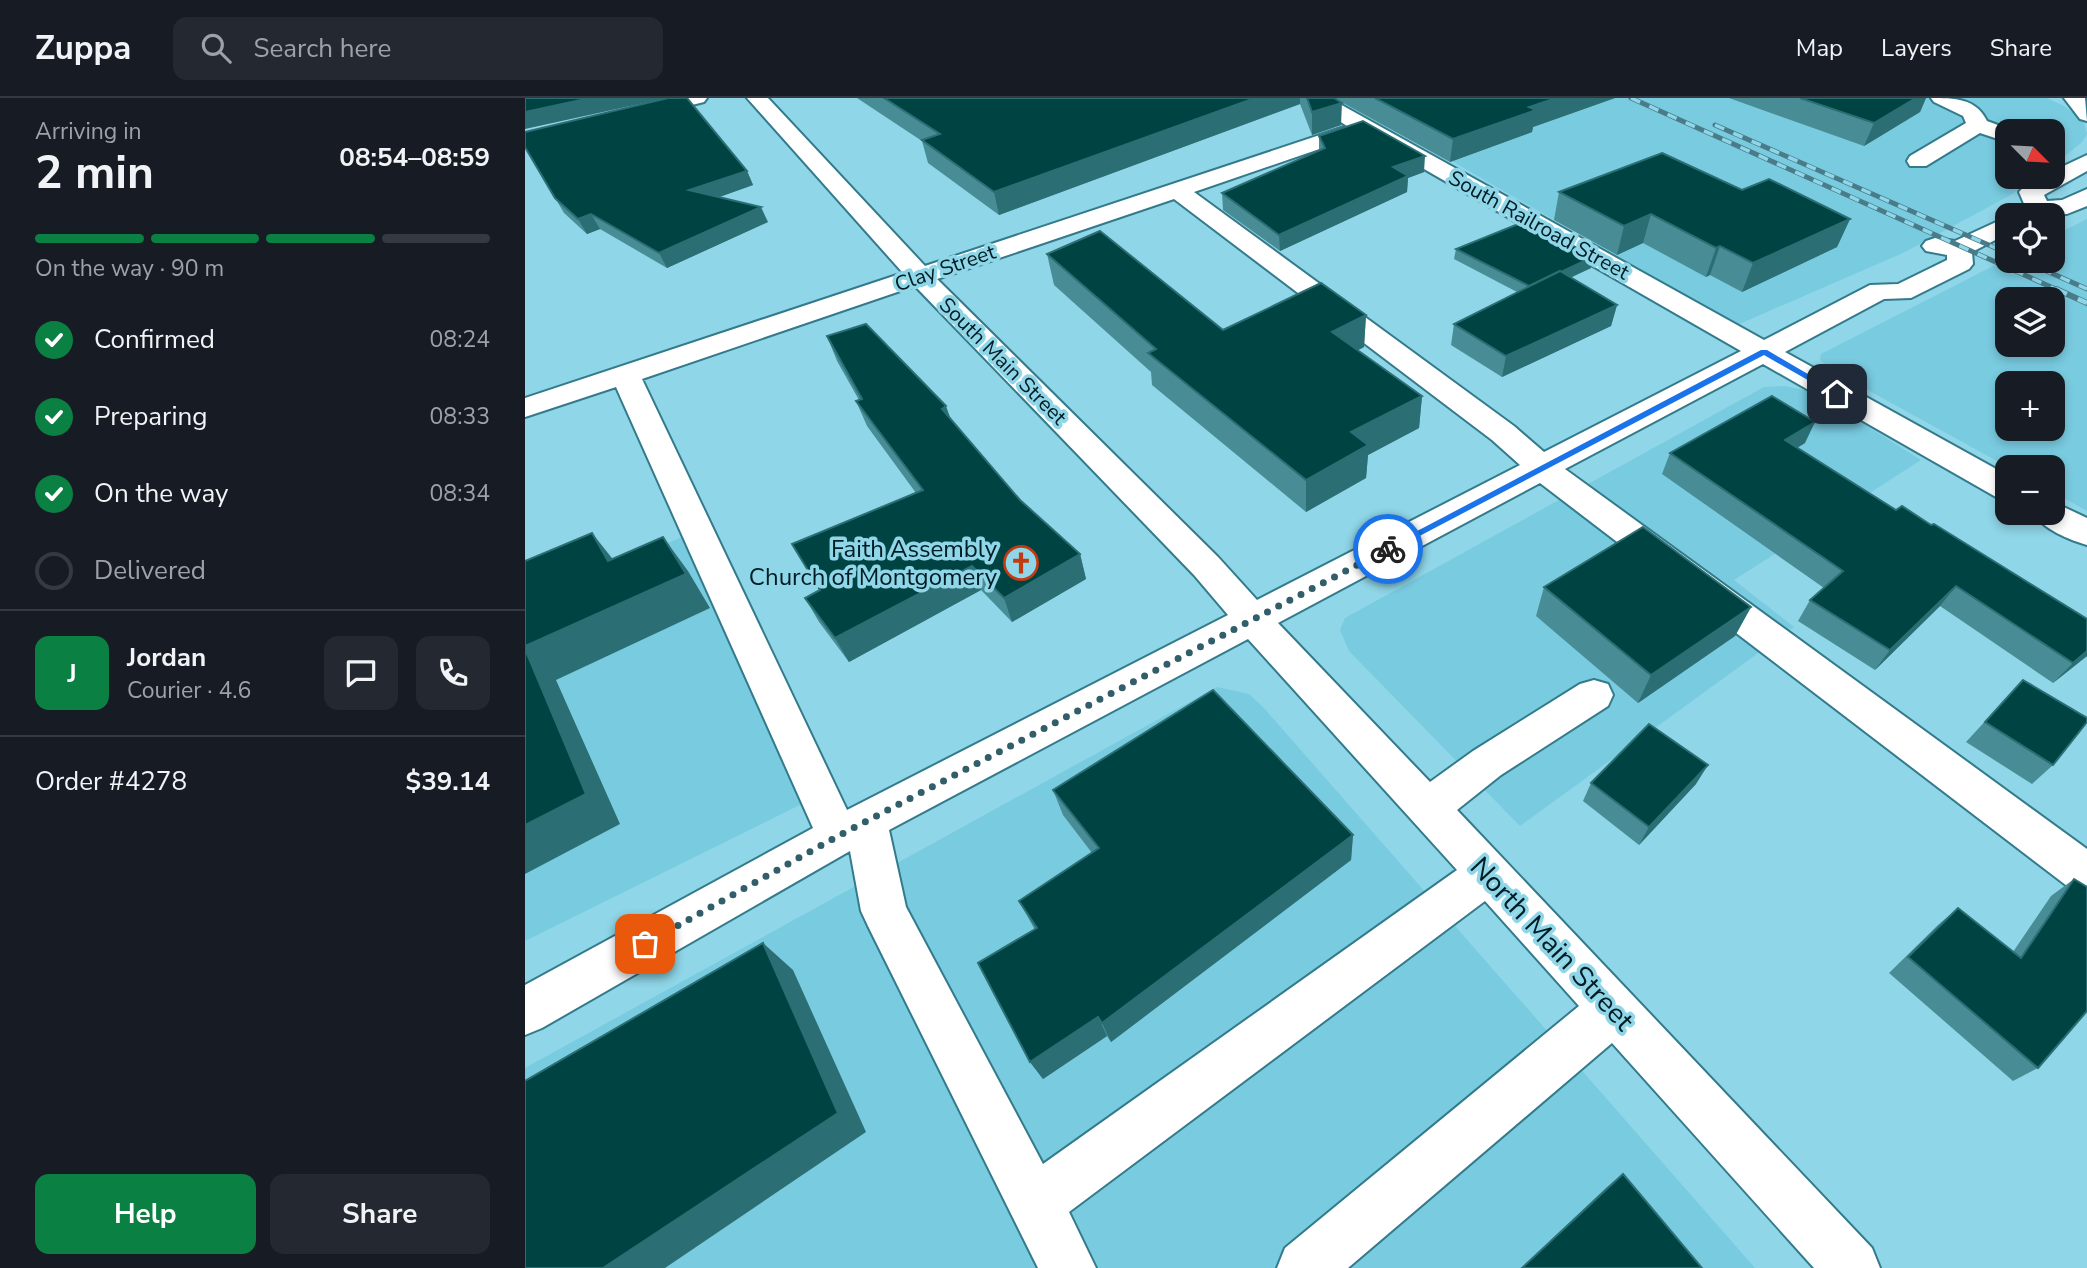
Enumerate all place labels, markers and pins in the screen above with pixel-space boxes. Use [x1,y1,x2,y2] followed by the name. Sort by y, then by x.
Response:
[1807,364,1867,424] pin
[749,533,998,593] place label: Faith Assembly Church of Montgomery
[1002,544,1040,582] church icon: Faith Assembly Church of Montgomery
[615,914,675,974] pin

